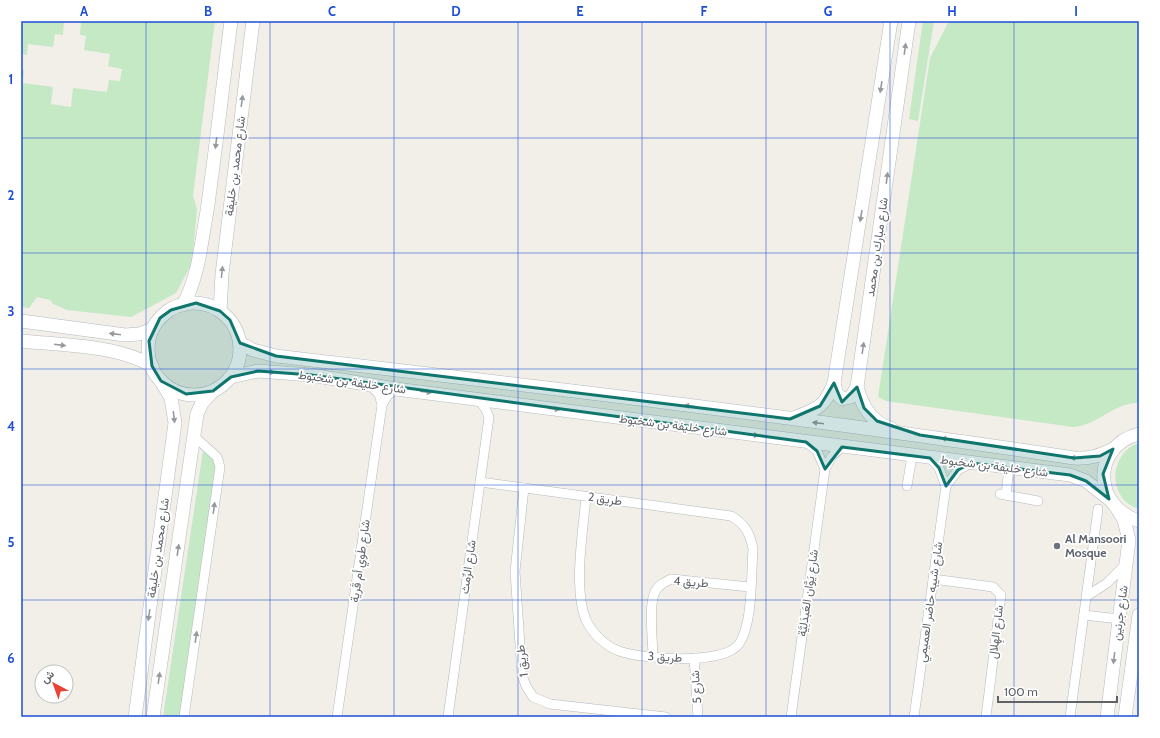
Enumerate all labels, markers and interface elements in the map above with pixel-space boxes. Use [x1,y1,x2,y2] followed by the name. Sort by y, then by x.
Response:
[80,3,89,19] text: A
[204,3,212,19] text: B
[328,3,336,19] text: C
[451,3,461,19] text: D
[576,3,584,19] text: E
[701,3,708,19] text: F
[824,3,833,19] text: G
[947,3,957,19] text: H
[1074,3,1078,19] text: I
[902,43,908,55] one-way arrow
[9,71,13,87] text: 1
[878,81,884,93] one-way arrow
[239,95,246,107] one-way arrow
[221,115,250,217] street label: شارع محمد بن خليفة
[213,137,219,149] one-way arrow
[884,172,890,184] one-way arrow
[8,187,15,203] text: 2
[862,196,893,298] street label: شارع مبارك بن محمد
[858,210,864,222] one-way arrow
[219,266,225,278] one-way arrow
[7,303,15,319] text: 3
[109,331,121,337] one-way arrow
[54,342,66,348] one-way arrow
[860,342,866,354] one-way arrow
[297,367,407,398] street label: شارع خليفة بن شخبوط
[263,368,275,375] one-way arrow
[419,389,432,395] one-way arrow
[683,403,696,409] one-way arrow
[548,406,561,412] one-way arrow
[618,410,728,441] street label: شارع خليفة بن شخبوط
[171,411,177,423] one-way arrow
[7,418,15,434] text: 4
[812,419,824,426] one-way arrow
[747,432,759,438] one-way arrow
[941,436,953,442] one-way arrow
[939,451,1049,482] street label: شارع خليفة بن شخبوط
[1069,455,1082,461] one-way arrow
[587,489,623,509] street label: طريق 2
[143,497,174,599] street label: شارع محمد بن خليفة
[211,502,217,514] one-way arrow
[346,518,376,604] street label: شارع طَوي أم قَرية
[1065,531,1126,560] place label: Al Mansoori Mosque
[8,534,15,550] text: 5
[456,539,481,595] street label: شارع الرِّمث
[914,541,948,664] street label: شارع شيبه حاضر العميمي
[1052,541,1062,551] marker: Al Mansoori Mosque
[175,544,181,556] one-way arrow
[794,548,823,638] street label: شارع يَوَّان العَبدَلِيَّة
[673,573,709,591] street label: طريق 4
[1108,584,1133,642] street label: شارع جرنين
[985,604,1009,660] street label: شارع الهِلال
[146,609,152,621] one-way arrow
[193,631,199,643] one-way arrow
[512,644,532,678] street label: طريق 1
[647,648,683,666] street label: طريق 3
[7,650,15,666] text: 6
[1111,652,1117,664] one-way arrow
[34,664,74,704] north arrow
[38,667,57,686] text: ش
[687,670,706,704] street label: شارع 5
[156,672,162,684] one-way arrow
[998,678,1117,704] scale bar
[1004,684,1038,699] text: 100 m

